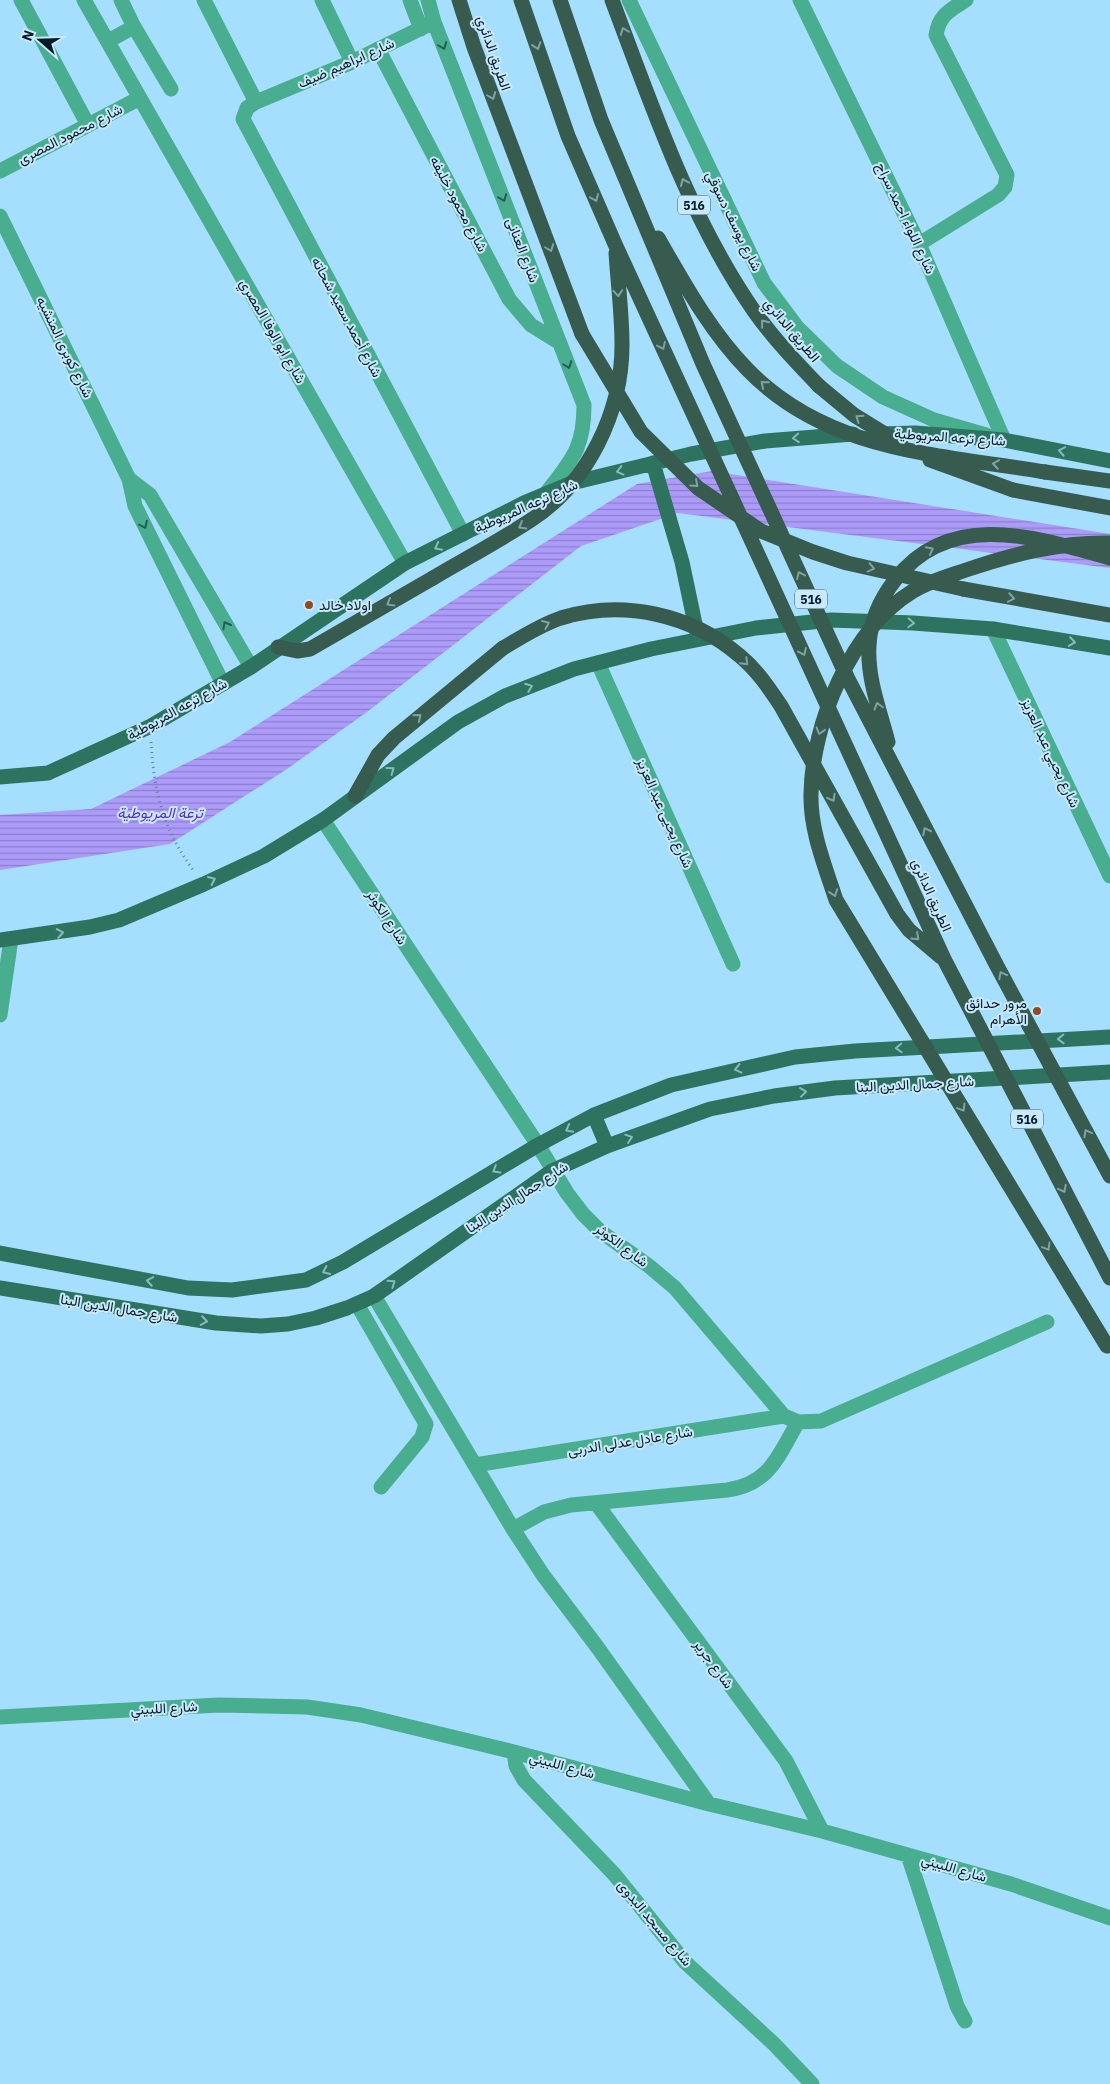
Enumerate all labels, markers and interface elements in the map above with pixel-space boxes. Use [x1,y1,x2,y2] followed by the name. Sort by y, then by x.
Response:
[470,13,515,94] street label: الطريق الدائري
[15,15,65,65] north arrow
[620,27,630,36] one-way arrow
[18,28,38,43] text: N
[295,34,398,94] street label: شارع ابراهيم ضيف
[437,41,447,50] one-way arrow
[531,41,541,50] one-way arrow
[486,91,496,100] one-way arrow
[15,100,126,170] street label: شارع محمود المصرى
[424,153,492,256] street label: شارع محمود خليفه
[870,159,940,278] street label: شارع اللواء احمد سراج
[699,168,766,276] street label: شارع يوسف دسوقي
[679,178,690,187] one-way arrow
[497,193,507,201] one-way arrow
[589,193,599,202] one-way arrow
[678,196,710,214] road number: 516
[501,215,544,286] street label: شارع العنانى
[543,243,554,252] one-way arrow
[306,254,386,381] street label: شارع أحمد سعيد شحاته
[233,275,310,388] street label: شارع ابو الوفا المصري
[613,289,624,297] one-way arrow
[31,293,97,402] street label: شارع كوبرى المنشيه
[758,294,824,368] street label: الطريق الدائري
[761,320,769,329] one-way arrow
[656,341,666,350] one-way arrow
[562,360,573,369] one-way arrow
[761,381,770,390] one-way arrow
[855,415,865,424] one-way arrow
[894,424,1006,452] street label: شارع ترعه المريوطية
[792,433,800,444] one-way arrow
[1058,447,1067,457] one-way arrow
[992,460,1001,470] one-way arrow
[615,465,624,476] one-way arrow
[471,475,581,539] street label: شارع ترعه المريوطية
[689,478,698,487] one-way arrow
[518,519,527,529] one-way arrow
[138,520,148,529] one-way arrow
[434,541,443,551] one-way arrow
[924,546,933,556] one-way arrow
[866,562,875,573] one-way arrow
[796,571,807,580] one-way arrow
[795,590,827,608] road number: 516
[1007,592,1015,602] one-way arrow
[319,596,371,614] place label: اولاد خالد
[387,596,396,606] one-way arrow
[303,599,315,611] marker: اولاد خالد
[907,617,915,628] one-way arrow
[541,620,550,631] one-way arrow
[223,622,233,631] one-way arrow
[1068,636,1076,647] one-way arrow
[797,647,807,656] one-way arrow
[739,656,748,665] one-way arrow
[124,674,231,746] street label: شارع ترعه المريوطية
[524,683,533,693] one-way arrow
[1015,695,1084,812] street label: شارع يحيي عبد العزيز
[874,703,884,711] one-way arrow
[412,714,421,723] one-way arrow
[816,727,826,735] one-way arrow
[630,754,697,872] street label: شارع يحيى عبد العزيز
[385,767,395,776] one-way arrow
[826,793,836,802] one-way arrow
[117,803,205,822] water label: ترعة المريوطية
[922,827,932,836] one-way arrow
[905,856,956,936] street label: الطريق الدائري
[207,876,216,886] one-way arrow
[360,885,411,949] street label: شارع الكوثر
[828,888,838,897] one-way arrow
[55,928,64,938] one-way arrow
[910,931,919,940] one-way arrow
[998,971,1008,980] one-way arrow
[966,994,1027,1028] place label: مرور حدائق الأهرام
[1031,1005,1043,1017] marker: مرور حدائق الأهرام
[1057,1034,1065,1044] one-way arrow
[895,1043,903,1054] one-way arrow
[734,1063,743,1074] one-way arrow
[855,1072,975,1098] street label: شارع جمال الدين البنا
[798,1088,807,1098] one-way arrow
[956,1102,965,1112] one-way arrow
[1011,1110,1043,1128] road number: 516
[565,1123,574,1133] one-way arrow
[1083,1130,1093,1139] one-way arrow
[624,1134,633,1144] one-way arrow
[462,1157,573,1238] street label: شارع جمال الدين البنا
[493,1164,502,1174] one-way arrow
[1057,1183,1067,1192] one-way arrow
[590,1219,652,1272] street label: شارع الكوثر
[1040,1241,1050,1250] one-way arrow
[322,1264,331,1275] one-way arrow
[145,1276,154,1286] one-way arrow
[387,1280,396,1290] one-way arrow
[59,1290,179,1328] street label: شارع جمال الدين البنا
[199,1316,208,1326] one-way arrow
[566,1422,694,1462] street label: شارع عادل عدلى الدربى
[688,1635,738,1693] street label: شارع جرير
[130,1697,198,1722] street label: شارع اللبيني
[527,1748,597,1785] street label: شارع اللبيني
[919,1850,989,1889] street label: شارع اللبيني
[612,1876,696,1971] street label: شارع مسجد البدوى

